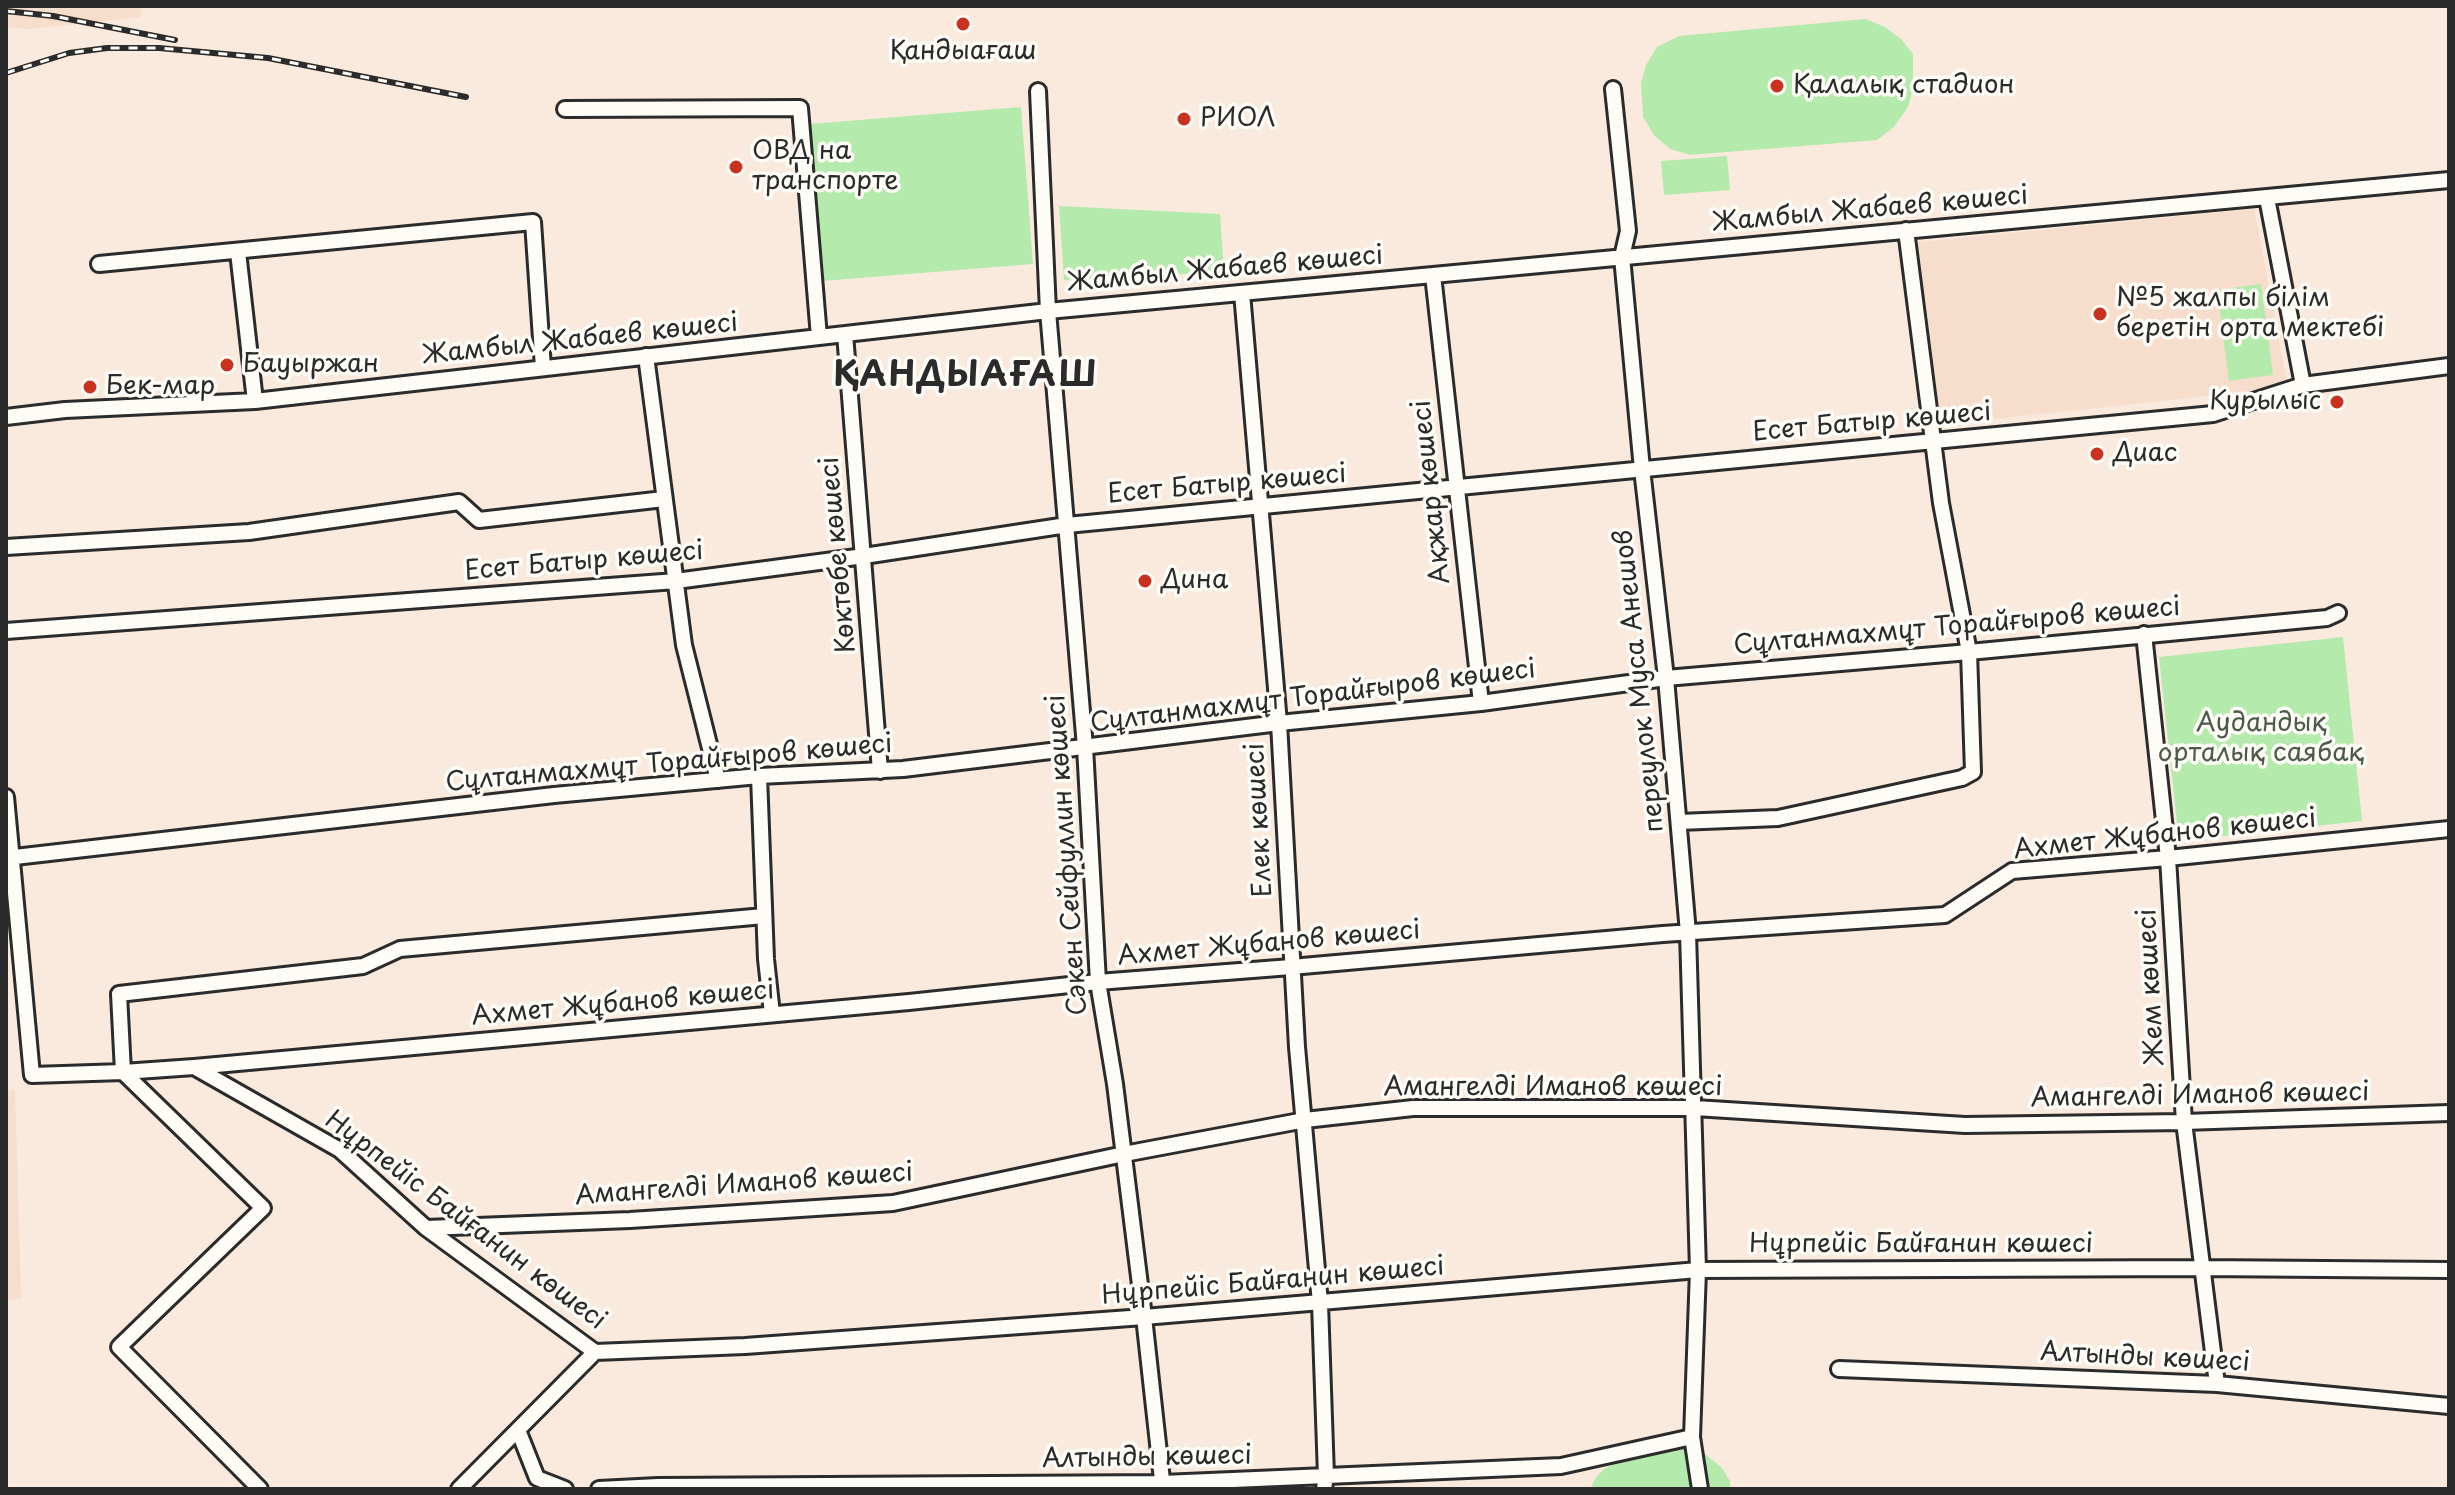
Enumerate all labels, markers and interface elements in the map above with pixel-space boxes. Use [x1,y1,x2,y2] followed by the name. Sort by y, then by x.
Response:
[954,15,972,33] marker: Қандыағаш
[890,36,1036,68] place label: Қандыағаш
[1793,70,2015,102] place label: Қалалық стадион
[1768,77,1786,95] marker: Қалалық стадион
[1200,103,1276,135] place label: РИОЛ
[1175,110,1193,128] marker: РИОЛ
[752,136,898,198] place label: ОВД на транспорте
[727,158,745,176] marker: ОВД на транспорте
[1710,181,2030,239] street label: Жамбыл Жабаев көшесі
[1065,241,1385,299] street label: Жамбыл Жабаев көшесі
[2116,283,2384,344] place label: №5 жалпы білім беретін орта мектебі
[2091,305,2109,323] marker: №5 жалпы білім беретін орта мектебі
[420,308,740,372] street label: Жамбыл Жабаев көшесі
[243,349,379,381] place label: Бауыржан
[218,356,236,374] marker: Бауыржан
[834,357,1098,397] district label: ҚАНДЫАҒАШ
[106,371,215,403] place label: Бек-мар
[81,378,99,396] marker: Бек-мар
[2209,386,2321,418] place label: Курылыс
[2328,393,2346,411] marker: Курылыс
[1751,397,1993,449] street label: Есет Батыр көшесі
[1407,398,1457,586] street label: Ақжар көшесі
[2113,438,2177,470] place label: Диас
[2088,445,2106,463] marker: Диас
[815,455,863,655] street label: Көктөбе көшесі
[1106,459,1348,511] street label: Есет Батыр көшесі
[1609,528,1671,834] street label: переулок Муса Анешов
[463,536,705,588] street label: Есет Батыр көшесі
[1161,565,1228,597] place label: Дина
[1136,572,1154,590] marker: Дина
[1732,592,2182,662] street label: Сұлтанмахмұт Торайғыров көшесі
[1088,654,1538,740] street label: Сұлтанмахмұт Торайғыров көшесі
[1041,693,1095,1017] street label: Сәкен Сейфуллин көшесі
[2158,708,2364,770] park label: Аудандық орталық саябақ
[444,729,894,799] street label: Сұлтанмахмұт Торайғыров көшесі
[1240,742,1280,898] street label: Елек көшесі
[2012,804,2318,866] street label: Ахмет Жұбанов көшесі
[2132,908,2172,1066] street label: Жем көшесі
[1116,915,1422,973] street label: Ахмет Жұбанов көшесі
[470,975,776,1033] street label: Ахмет Жұбанов көшесі
[1384,1072,1722,1104] street label: Амангелді Иманов көшесі
[2030,1077,2370,1115] street label: Амангелді Иманов көшесі
[318,1105,612,1337] street label: Нұрпейіс Байғанин көшесі
[574,1158,914,1212] street label: Амангелді Иманов көшесі
[1749,1229,2093,1261] street label: Нұрпейіс Байғанин көшесі
[1100,1251,1446,1313] street label: Нұрпейіс Байғанин көшесі
[2039,1337,2251,1379] street label: Алтынды көшесі
[1042,1441,1252,1475] street label: Алтынды көшесі

